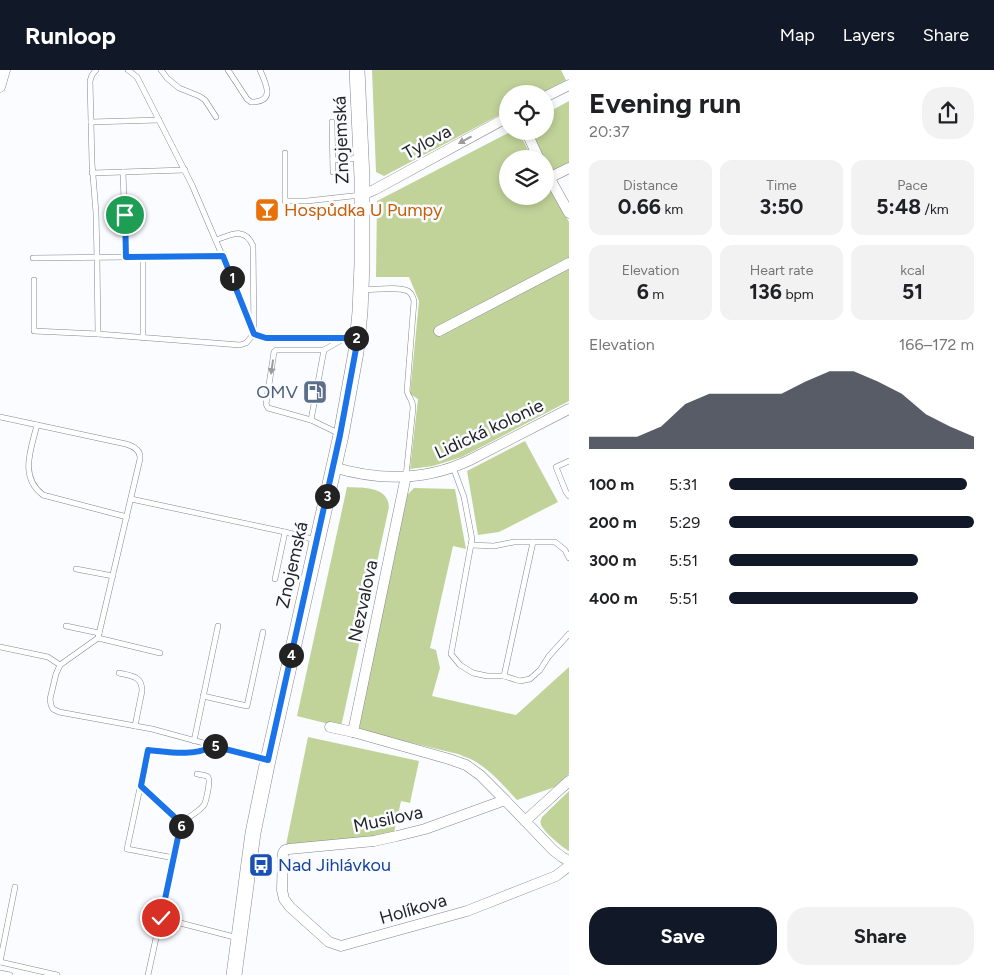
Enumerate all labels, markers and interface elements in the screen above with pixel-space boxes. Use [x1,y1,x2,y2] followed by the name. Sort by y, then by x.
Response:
[25,21,116,50] text: Runloop
[780,24,815,46] text: Map
[843,24,895,46] text: Layers
[923,24,969,46] text: Share
[499,85,554,205] map controls
[499,85,554,140] button: locate
[589,86,741,120] text: Evening run
[922,87,974,139] button: share
[328,96,354,184] street label: Znojemská
[399,120,455,164] street label: Tylova
[589,122,630,141] text: 20:37
[457,136,472,144] one-way arrow
[499,150,554,205] button: layers
[623,177,678,194] text: Distance
[766,177,797,194] text: Time
[897,177,928,194] text: Pace
[104,194,146,236] pin
[618,194,661,219] text: 0.66
[760,194,803,219] text: 3:50
[876,194,921,219] text: 5:48
[254,197,280,223] bar icon: Hospůdka U Pumpy
[284,199,443,221] place label: Hospůdka U Pumpy
[111,201,139,229] icon: arrive
[661,201,683,218] text: km
[921,201,949,218] text: /km
[622,262,679,279] text: Elevation
[750,262,813,279] text: Heart rate
[900,262,925,279] text: kcal
[220,266,244,290] pin: 1
[230,270,235,287] text: 1
[637,279,649,304] text: 6
[749,279,782,304] text: 136
[902,279,923,304] text: 51
[649,286,664,303] text: m
[782,286,814,303] text: bpm
[344,326,368,350] pin: 2
[352,330,361,347] text: 2
[589,335,655,354] text: Elevation
[899,335,974,354] text: 166–172 m
[267,359,275,375] one-way arrow
[302,379,328,405] fuel station icon: OMV
[256,381,299,403] place label: OMV
[431,394,547,464] street label: Lidická kolonie
[589,475,634,494] text: 100 m
[669,475,698,494] text: 5:31
[314,484,340,508] pin: 3
[324,488,331,505] text: 3
[589,513,637,532] text: 200 m
[669,513,700,532] text: 5:29
[271,520,313,610] street label: Znojemská
[589,551,636,570] text: 300 m
[669,551,698,570] text: 5:51
[344,558,382,644] street label: Nezvalova
[589,589,638,608] text: 400 m
[669,589,698,608] text: 5:51
[278,642,304,668] pin: 4
[287,647,296,664] text: 4
[202,734,228,758] pin: 5
[211,738,220,755] text: 5
[351,801,425,837] street label: Musilova
[168,814,194,838] pin: 6
[177,818,186,835] text: 6
[248,852,274,878] bus stop icon: Nad Jihlávkou
[278,854,391,876] place label: Nad Jihlávkou
[377,889,449,929] street label: Holíkova
[140,897,182,939] pin
[147,904,175,932] icon: check
[589,907,777,965] button: Save
[787,907,974,965] button: Share

